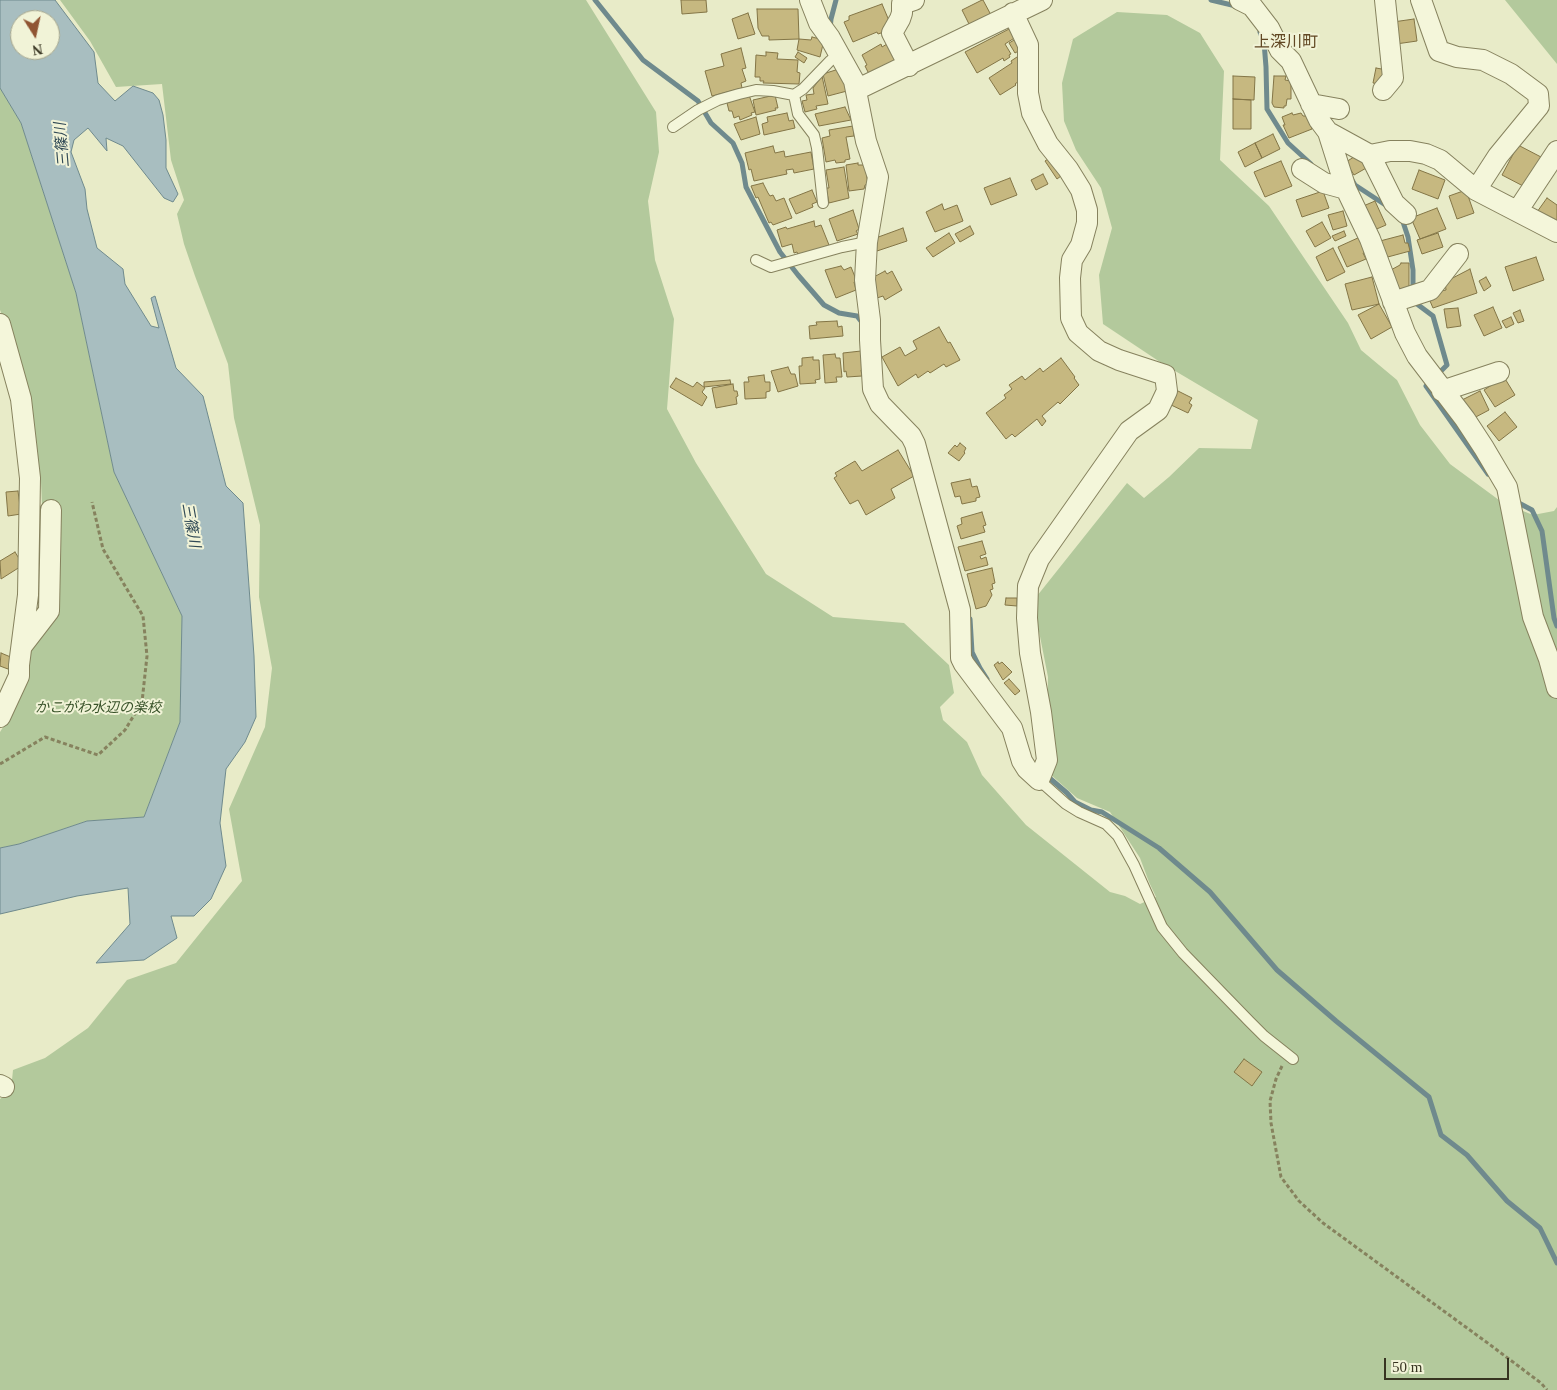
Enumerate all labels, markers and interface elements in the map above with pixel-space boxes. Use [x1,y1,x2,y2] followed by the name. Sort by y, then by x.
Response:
[10,10,60,60] north arrow
[1254,31,1318,51] district label: 上深川町
[31,41,44,58] text: N
[50,122,72,168] water label: 三篠川
[179,501,205,549] water label: 三篠川
[35,699,161,715] park label: かこがわ水辺の楽校
[1387,1348,1512,1380] scale bar
[1392,1359,1422,1375] text: 50 m

